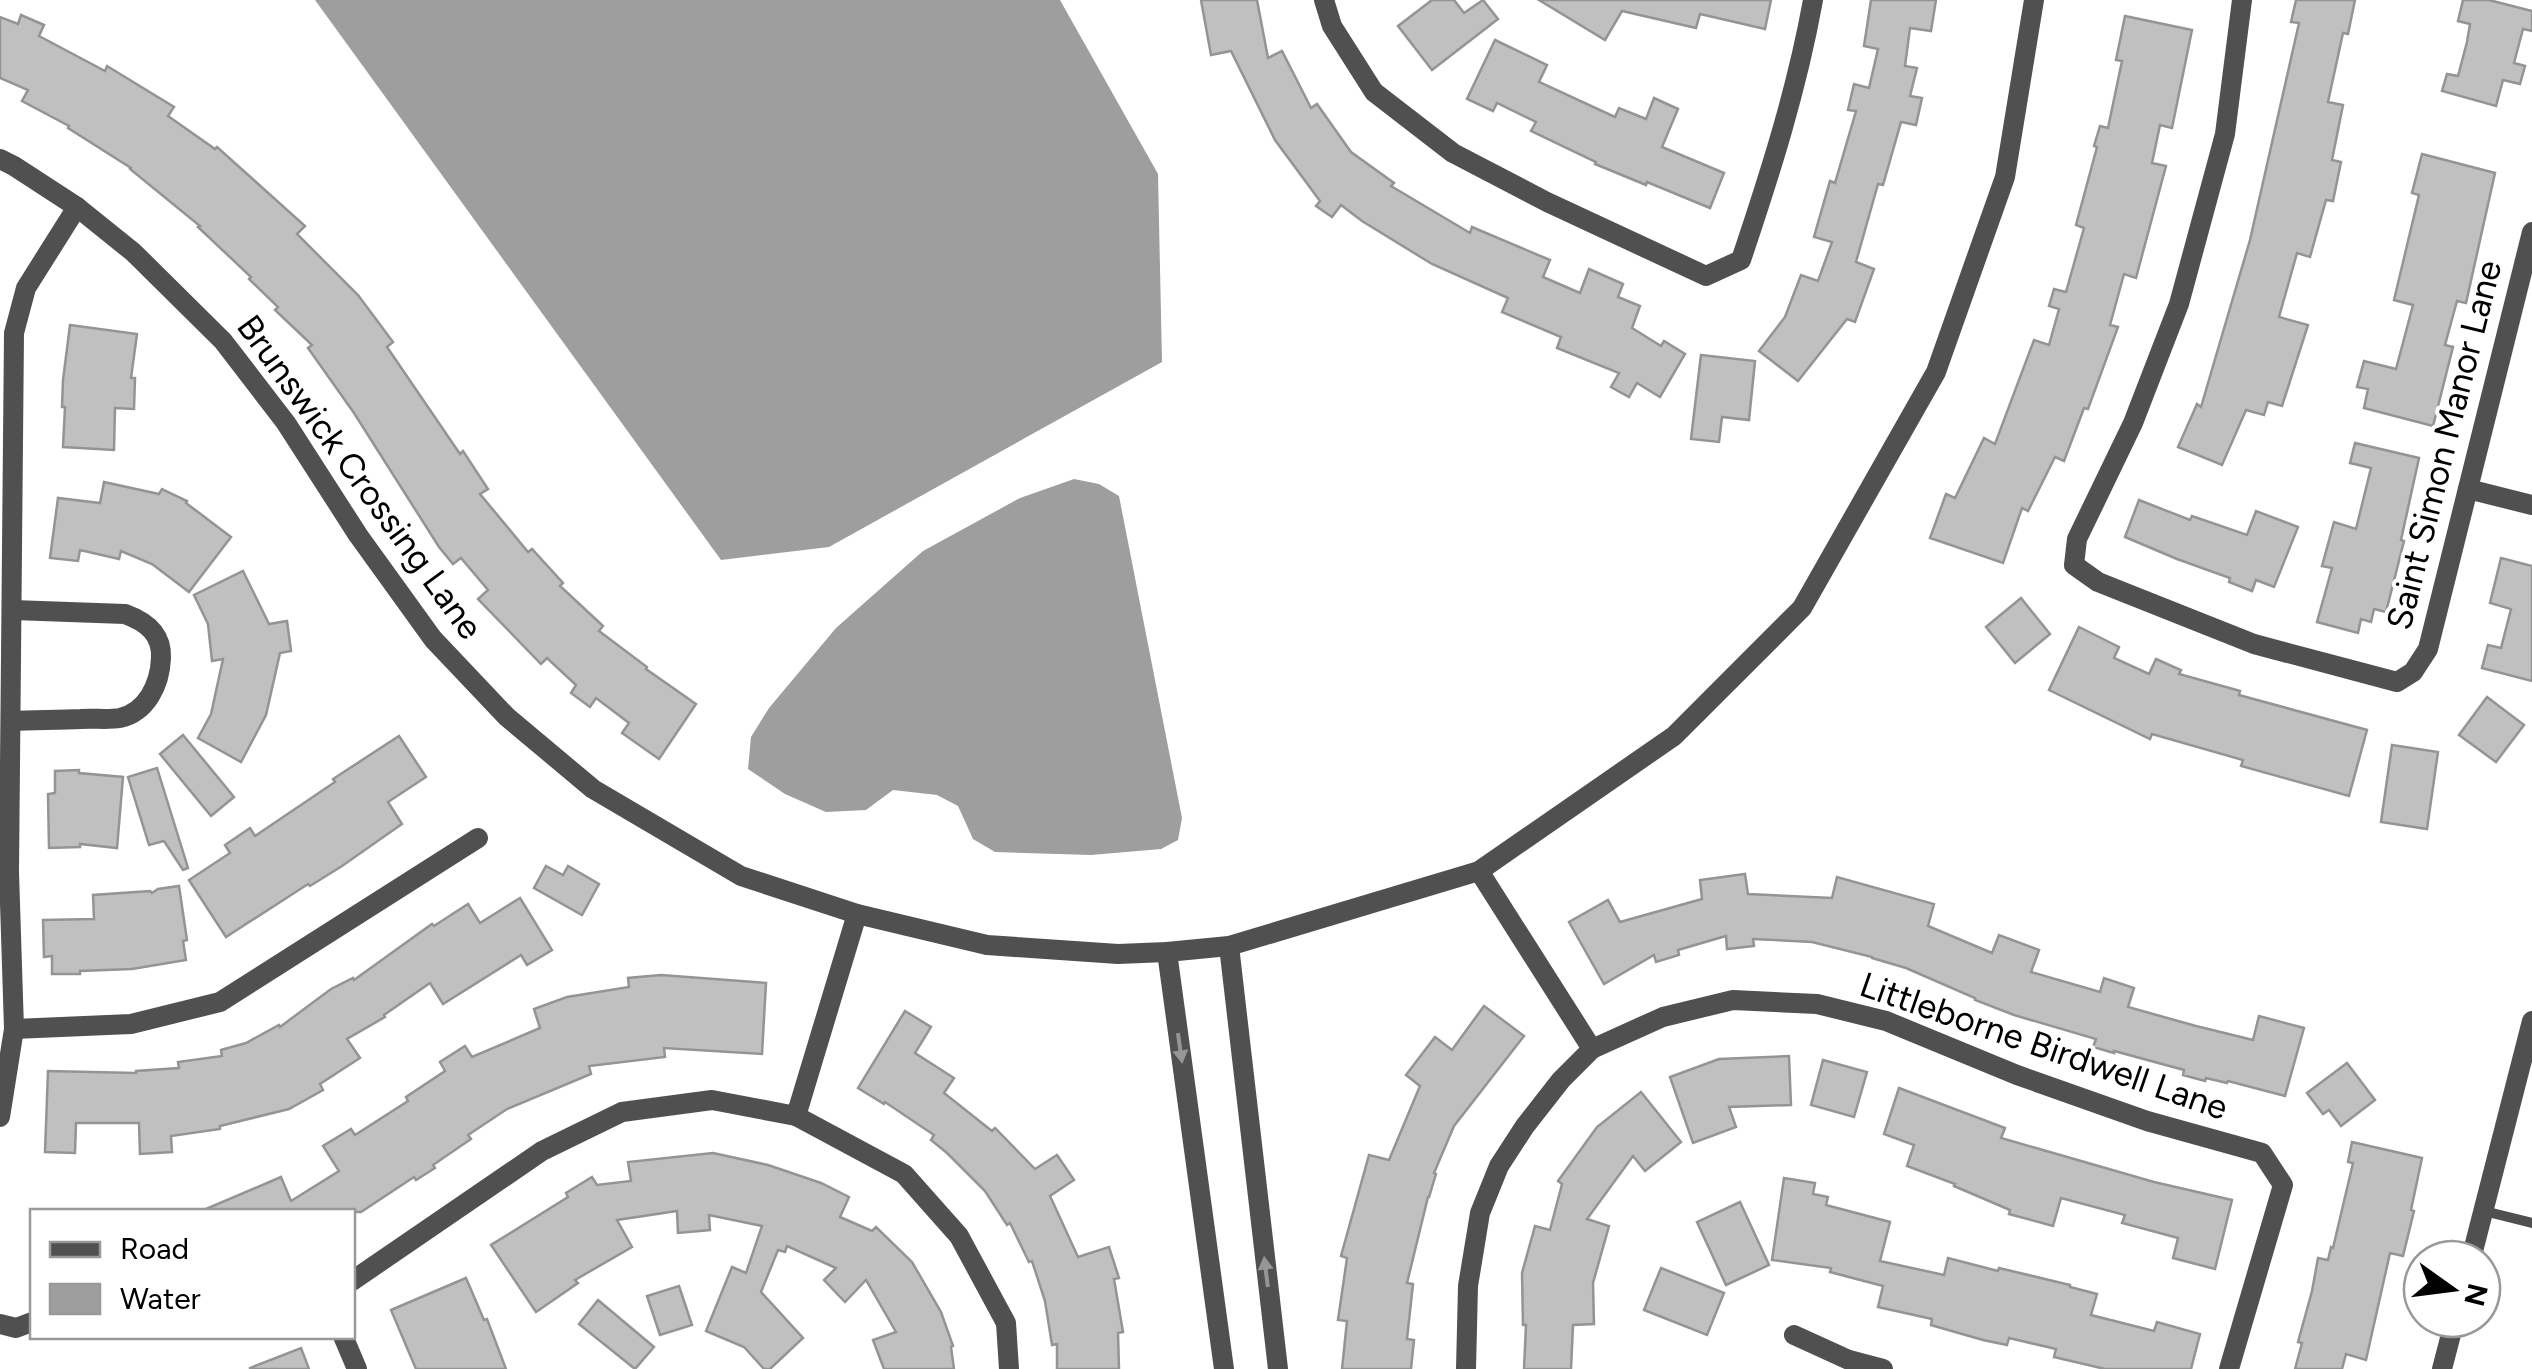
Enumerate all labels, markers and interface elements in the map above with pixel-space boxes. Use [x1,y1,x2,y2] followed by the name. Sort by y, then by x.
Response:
[2378,256,2510,634] street label: Saint Simon Manor Lane
[228,307,492,647] street label: Brunswick Crossing Lane
[1855,963,2233,1129] street label: Littleborne Birdwell Lane
[1173,1033,1189,1064] one-way arrow
[30,1209,355,1339] legend
[120,1230,189,1267] text: Road
[2402,1239,2502,1339] north arrow
[1258,1256,1274,1288] one-way arrow
[120,1280,201,1317] text: Water
[2457,1280,2495,1310] text: N

